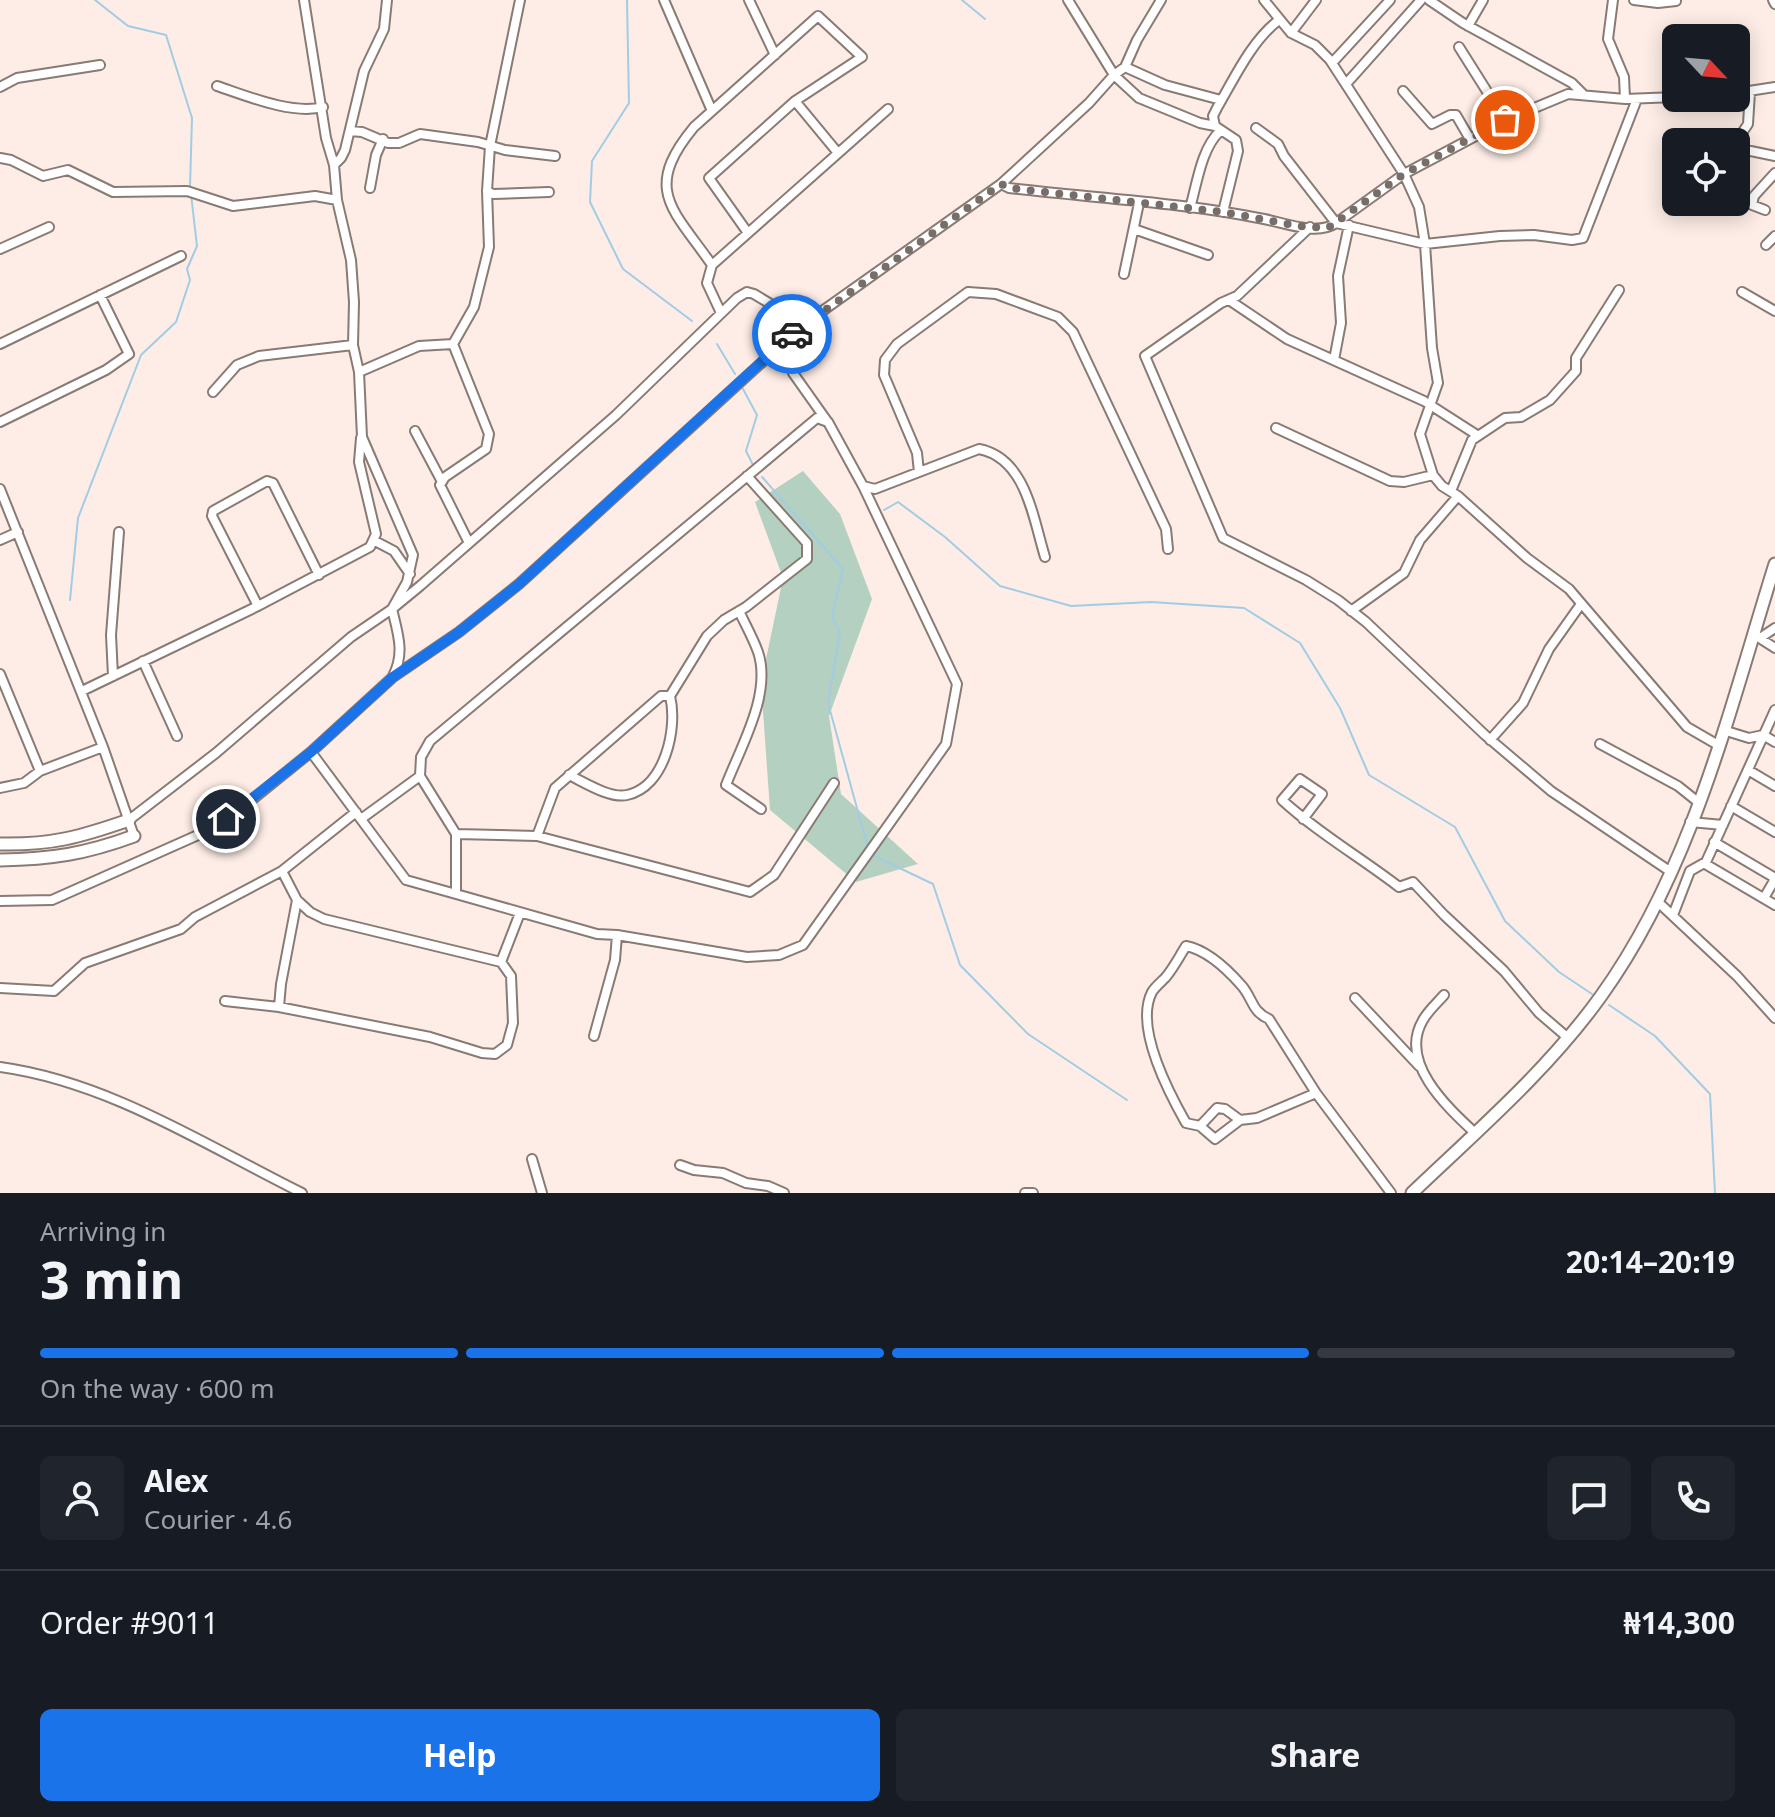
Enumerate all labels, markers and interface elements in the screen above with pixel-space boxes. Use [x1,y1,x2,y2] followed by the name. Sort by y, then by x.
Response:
[1662,24,1750,112] north arrow
[1662,24,1750,216] map controls
[1471,86,1539,154] pin
[1483,98,1527,142] icon: bag
[1662,128,1750,216] button: locate
[752,294,832,374] courier
[770,312,814,356] icon: car
[192,785,260,853] pin
[204,797,248,841] icon: home
[40,1213,166,1249] text: Arriving in
[1566,1241,1735,1282] text: 20:14–20:19
[40,1243,183,1314] text: 3 min
[40,1370,274,1406] text: On the way · 600 m
[40,1456,124,1540] button: person
[1547,1456,1631,1540] button: chat
[1651,1456,1735,1540] button: phone
[144,1460,208,1501] text: Alex
[144,1501,292,1537] text: Courier · 4.6
[40,1602,219,1643] text: Order #9011
[1623,1602,1735,1643] text: ₦14,300
[40,1709,880,1801] button: Help
[896,1709,1735,1801] button: Share

